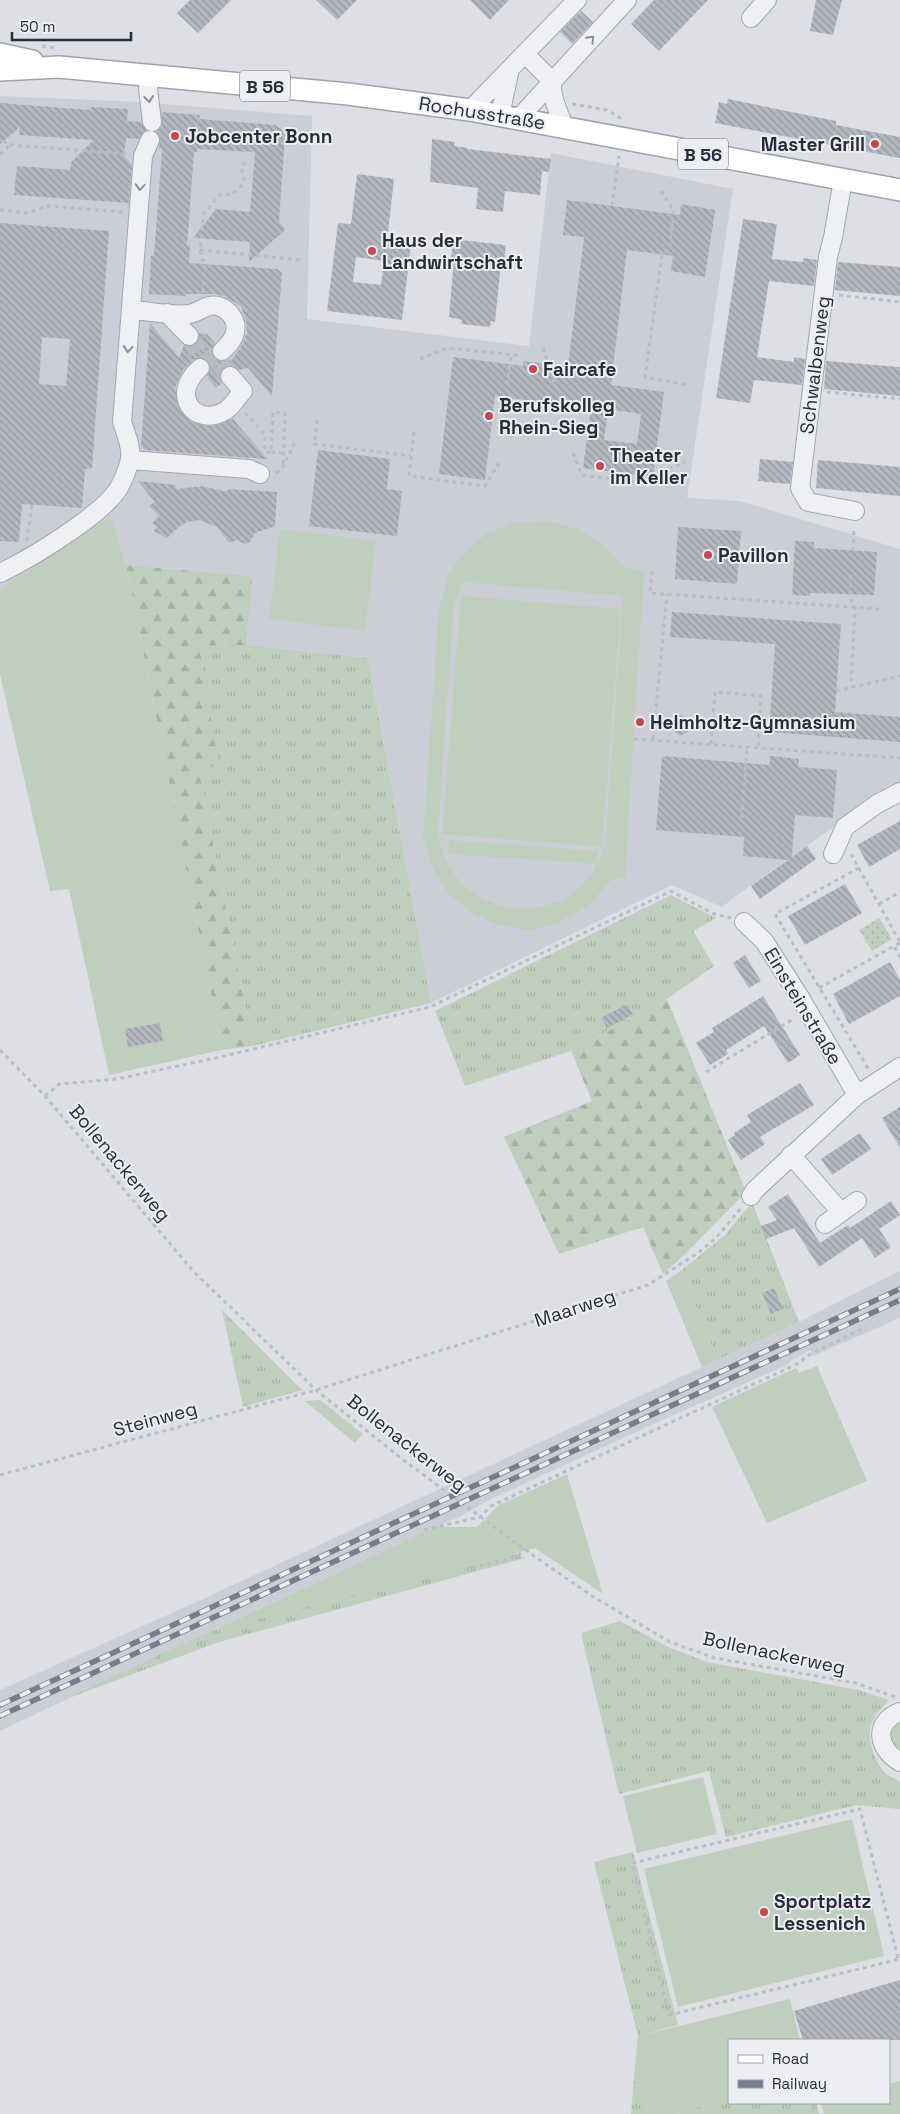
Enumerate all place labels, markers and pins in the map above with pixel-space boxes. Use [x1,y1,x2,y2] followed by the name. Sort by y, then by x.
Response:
[185,124,332,149] place label: Jobcenter Bonn
[169,130,181,142] marker: Jobcenter Bonn
[761,132,865,157] place label: Master Grill
[869,138,881,150] marker: Master Grill
[382,228,523,275] place label: Haus der Landwirtschaft
[366,245,378,257] marker: Haus der Landwirtschaft
[543,357,617,382] place label: Faircafe
[527,363,539,375] marker: Faircafe
[499,393,615,440] place label: Berufskolleg Rhein-Sieg
[483,410,495,422] marker: Berufskolleg Rhein-Sieg
[610,443,687,490] place label: Theater im Keller
[594,460,606,472] marker: Theater im Keller
[718,543,789,568] place label: Pavillon
[702,549,714,561] marker: Pavillon
[650,710,855,735] place label: Helmholtz-Gymnasium
[634,716,646,728] marker: Helmholtz-Gymnasium
[774,1889,871,1936] place label: Sportplatz Lessenich
[758,1906,770,1918] marker: Sportplatz Lessenich

